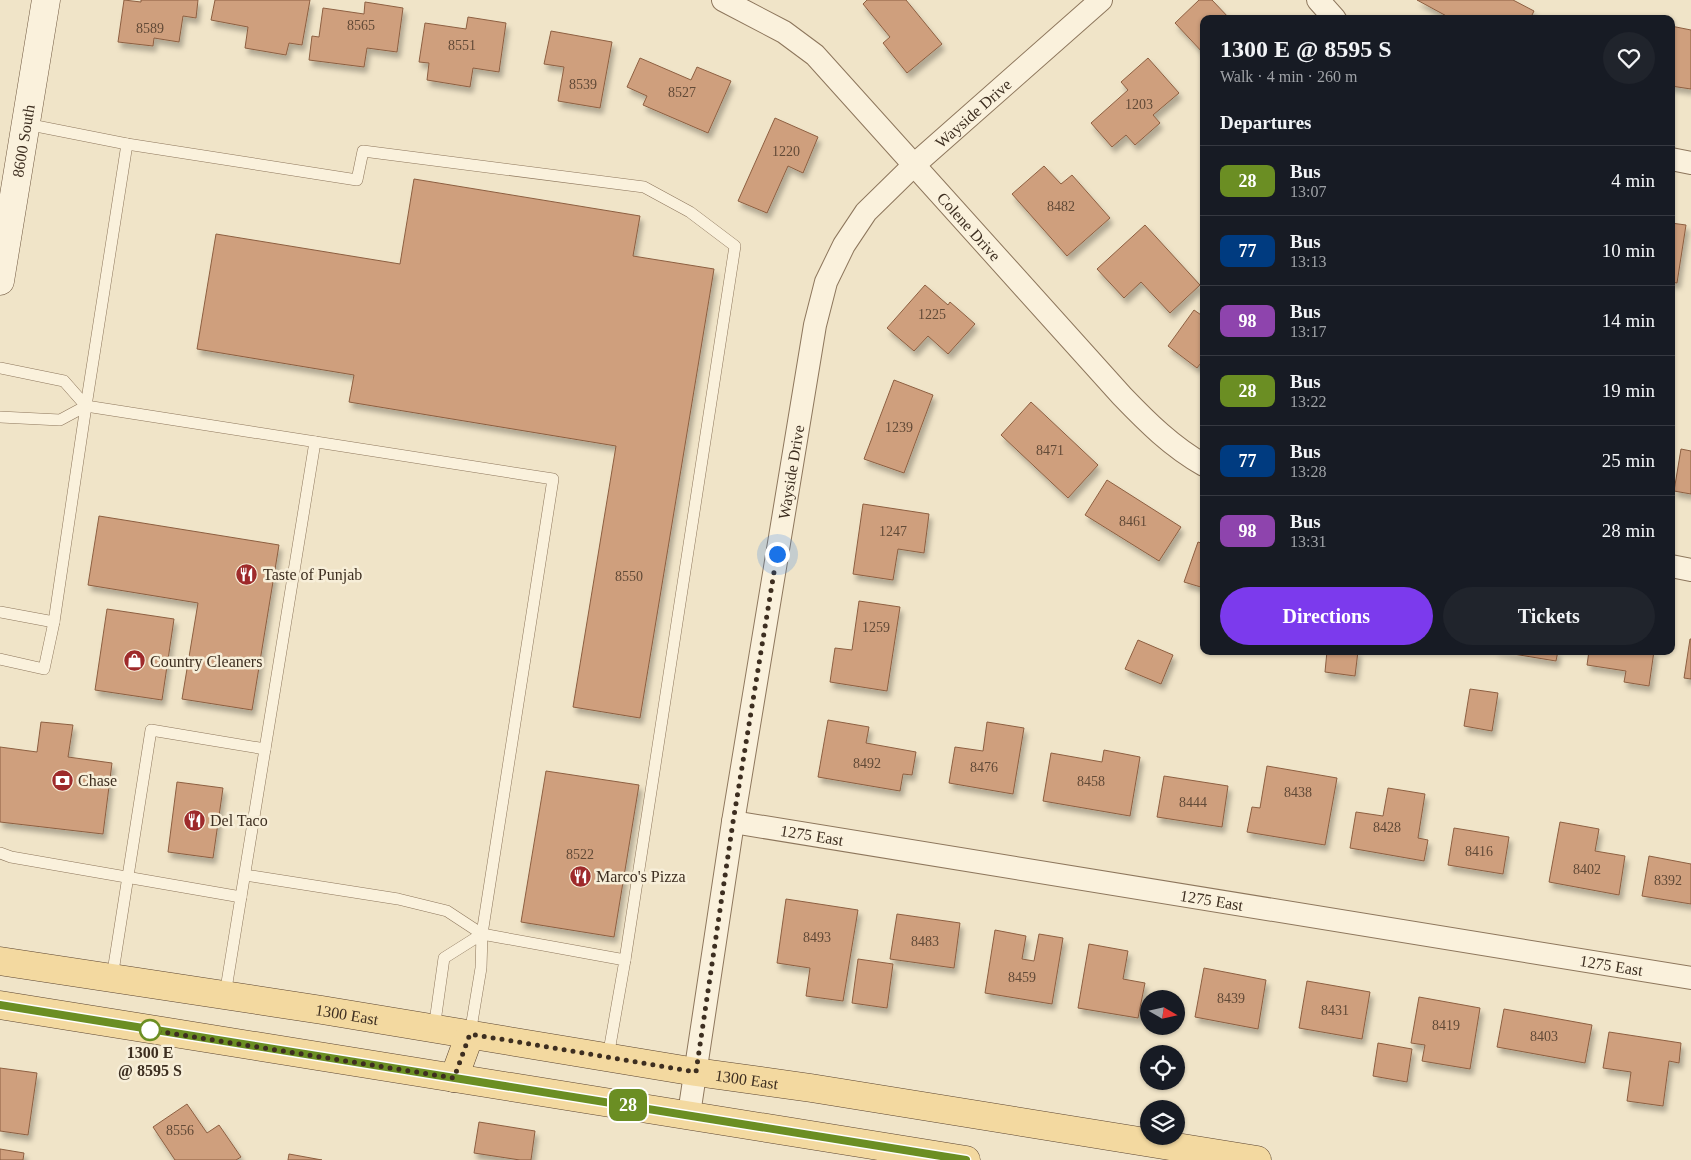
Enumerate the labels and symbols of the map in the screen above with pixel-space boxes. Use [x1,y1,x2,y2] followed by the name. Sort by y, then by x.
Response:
[347,18,375,33] house number: 8565
[136,21,164,36] house number: 8589
[448,38,476,53] house number: 8551
[932,75,1015,151] street label: Wayside Drive
[569,77,597,92] house number: 8539
[668,85,696,100] house number: 8527
[1125,97,1153,112] house number: 1203
[9,103,38,179] street label: 8600 South
[772,144,800,159] house number: 1220
[934,189,1004,264] street label: Colene Drive
[1047,199,1075,214] house number: 8482
[918,307,946,322] house number: 1225
[885,420,913,435] house number: 1239
[775,424,807,520] street label: Wayside Drive
[1036,443,1064,458] house number: 8471
[1119,514,1147,529] house number: 8461
[879,524,907,539] house number: 1247
[765,542,790,567] your location
[235,562,259,586] restaurant icon: Taste of Punjab
[263,566,362,584] place label: Taste of Punjab
[615,569,643,584] house number: 8550
[862,620,890,635] house number: 1259
[122,649,146,673] shop icon: Country Cleaners
[150,653,262,671] place label: Country Cleaners
[853,756,881,771] house number: 8492
[970,760,998,775] house number: 8476
[50,768,74,792] bank icon: Chase
[78,772,117,789] place label: Chase
[1077,774,1105,789] house number: 8458
[1284,785,1312,800] house number: 8438
[1179,795,1207,810] house number: 8444
[182,808,206,832] restaurant icon: Del Taco
[210,812,268,829] place label: Del Taco
[1373,820,1401,835] house number: 8428
[779,822,845,849] street label: 1275 East
[1465,844,1493,859] house number: 8416
[566,847,594,862] house number: 8522
[1573,862,1601,877] house number: 8402
[568,864,592,888] restaurant icon: Marco's Pizza
[596,868,686,885] place label: Marco's Pizza
[1654,873,1682,888] house number: 8392
[1179,887,1245,914] street label: 1275 East
[803,930,831,945] house number: 8493
[911,934,939,949] house number: 8483
[1579,952,1645,979] street label: 1275 East
[1008,970,1036,985] house number: 8459
[1140,990,1185,1035] north arrow
[1217,991,1245,1006] house number: 8439
[314,1001,380,1028] street label: 1300 East
[1321,1003,1349,1018] house number: 8431
[1432,1018,1460,1033] house number: 8419
[139,1019,161,1041] marker: 1300 E @ 8595 S
[1530,1029,1558,1044] house number: 8403
[118,1044,182,1080] place label: 1300 E @ 8595 S
[714,1067,780,1092] street label: 1300 East
[606,1089,650,1121] line badge: 28
[166,1123,194,1138] house number: 8556

